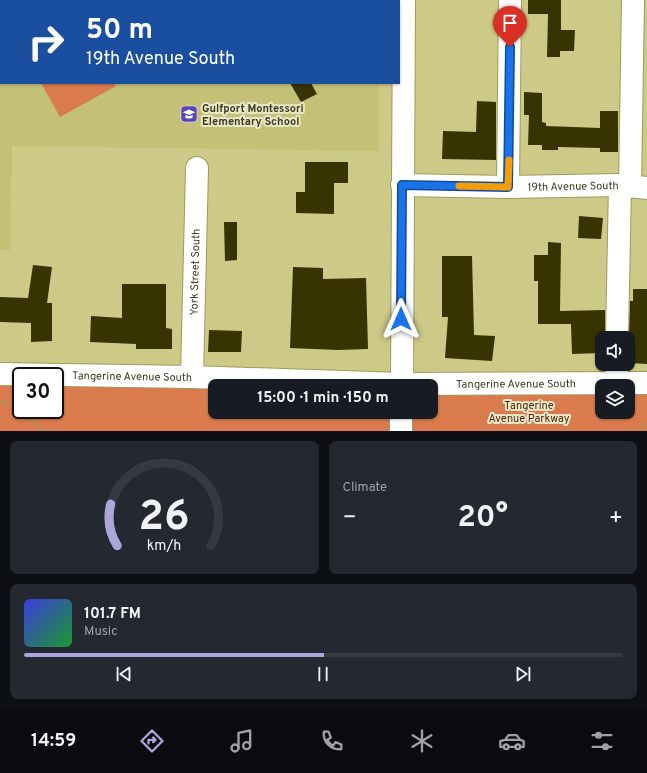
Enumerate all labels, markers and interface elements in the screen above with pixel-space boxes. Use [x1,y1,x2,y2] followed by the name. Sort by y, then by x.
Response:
[493,6,527,47] pin
[499,12,521,34] icon: arrive
[86,13,153,49] text: 50 m
[20,16,72,68] icon: right
[86,48,235,71] text: 19th Avenue South
[202,102,304,129] place label: Gulfport Montessori Elementary School
[179,104,199,124] school or university icon: Gulfport Montessori Elementary School
[527,179,619,195] street label: 19th Avenue South
[187,229,204,316] street label: York Street South
[380,298,422,340] position arrow
[595,331,635,419] map controls
[595,331,635,371] button: sound
[12,367,64,419] speed limit sign: 30
[72,369,192,385] street label: Tangerine Avenue South
[456,377,576,392] street label: Tangerine Avenue South
[595,379,635,419] button: layers
[257,389,389,408] text: 15:00 · 1 min · 150 m
[488,399,570,426] park label: Tangerine Avenue Parkway
[343,480,387,496] text: Climate
[139,491,190,544] text: 26
[457,500,508,537] text: 20°
[343,505,357,532] text: −
[609,505,623,532] text: +
[147,536,182,554] text: km/h
[84,605,141,624] text: 101.7 FM
[84,624,118,640] text: Music
[113,663,135,685] icon: previous
[312,663,334,685] icon: pause
[512,663,534,685] icon: next
[138,727,166,755] icon: directions
[228,727,256,755] icon: music
[318,727,346,755] icon: phone
[408,727,436,755] icon: climate
[498,727,526,755] icon: car
[588,727,616,755] icon: filters
[31,730,76,753] text: 14:59

